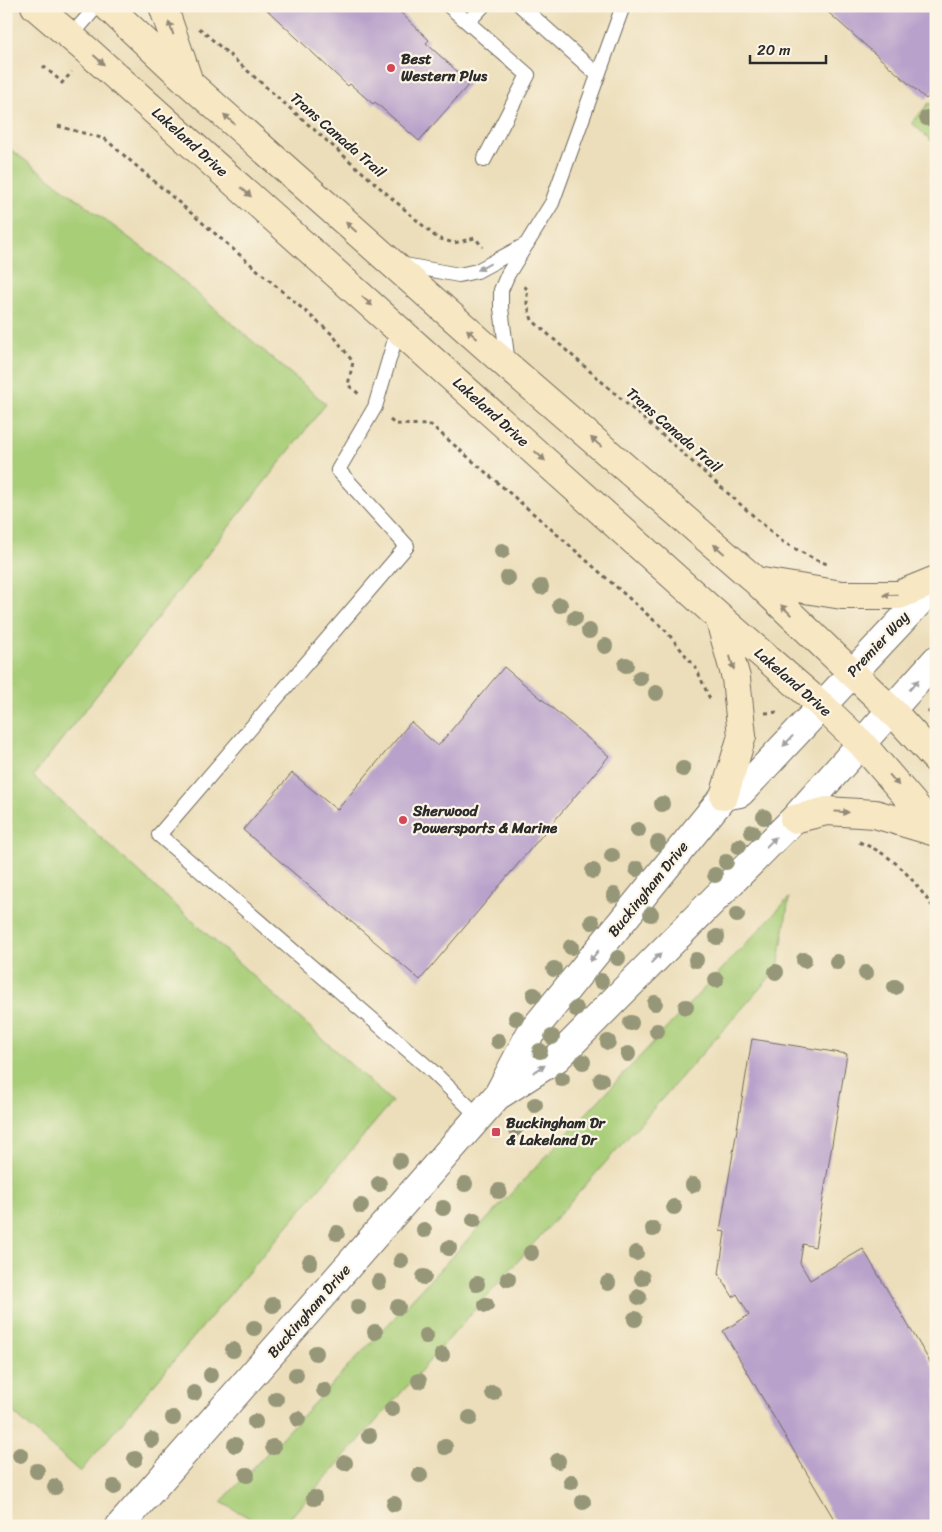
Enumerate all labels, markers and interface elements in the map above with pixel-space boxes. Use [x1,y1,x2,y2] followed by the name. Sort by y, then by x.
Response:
[167,20,175,35] one-way arrow
[750,32,826,64] scale bar
[757,37,791,63] text: 20 m
[401,46,488,89] place label: Best Western Plus
[92,54,104,66] one-way arrow
[385,62,397,74] marker: Best Western Plus
[284,86,392,185] street label: Trans Canada Trail
[146,100,235,184] street label: Lakeland Drive
[223,113,236,124] one-way arrow
[239,186,251,198] one-way arrow
[344,221,357,232] one-way arrow
[477,263,492,271] one-way arrow
[360,295,372,307] one-way arrow
[466,329,479,340] one-way arrow
[447,370,536,454] street label: Lakeland Drive
[620,381,728,480] street label: Trans Canada Trail
[590,437,603,448] one-way arrow
[533,450,545,462] one-way arrow
[713,543,725,555] one-way arrow
[882,591,898,599] one-way arrow
[780,605,792,617] one-way arrow
[840,605,916,683] street label: Premier Way
[748,641,838,723] street label: Lakeland Drive
[729,656,737,671] one-way arrow
[908,679,919,692] one-way arrow
[782,735,794,747] one-way arrow
[889,774,900,787] one-way arrow
[412,798,558,841] place label: Sherwood Powersports & Marine
[834,808,850,816] one-way arrow
[397,814,409,826] marker: Sherwood Powersports & Marine
[601,835,695,943] street label: Buckingham Drive
[764,836,776,848] one-way arrow
[588,949,599,962] one-way arrow
[650,952,662,964] one-way arrow
[532,1065,546,1074] one-way arrow
[506,1110,607,1153] place label: Buckingham Dr & Lakeland Dr
[490,1126,502,1138] marker: Buckingham Dr & Lakeland Dr
[261,1258,358,1364] street label: Buckingham Drive

